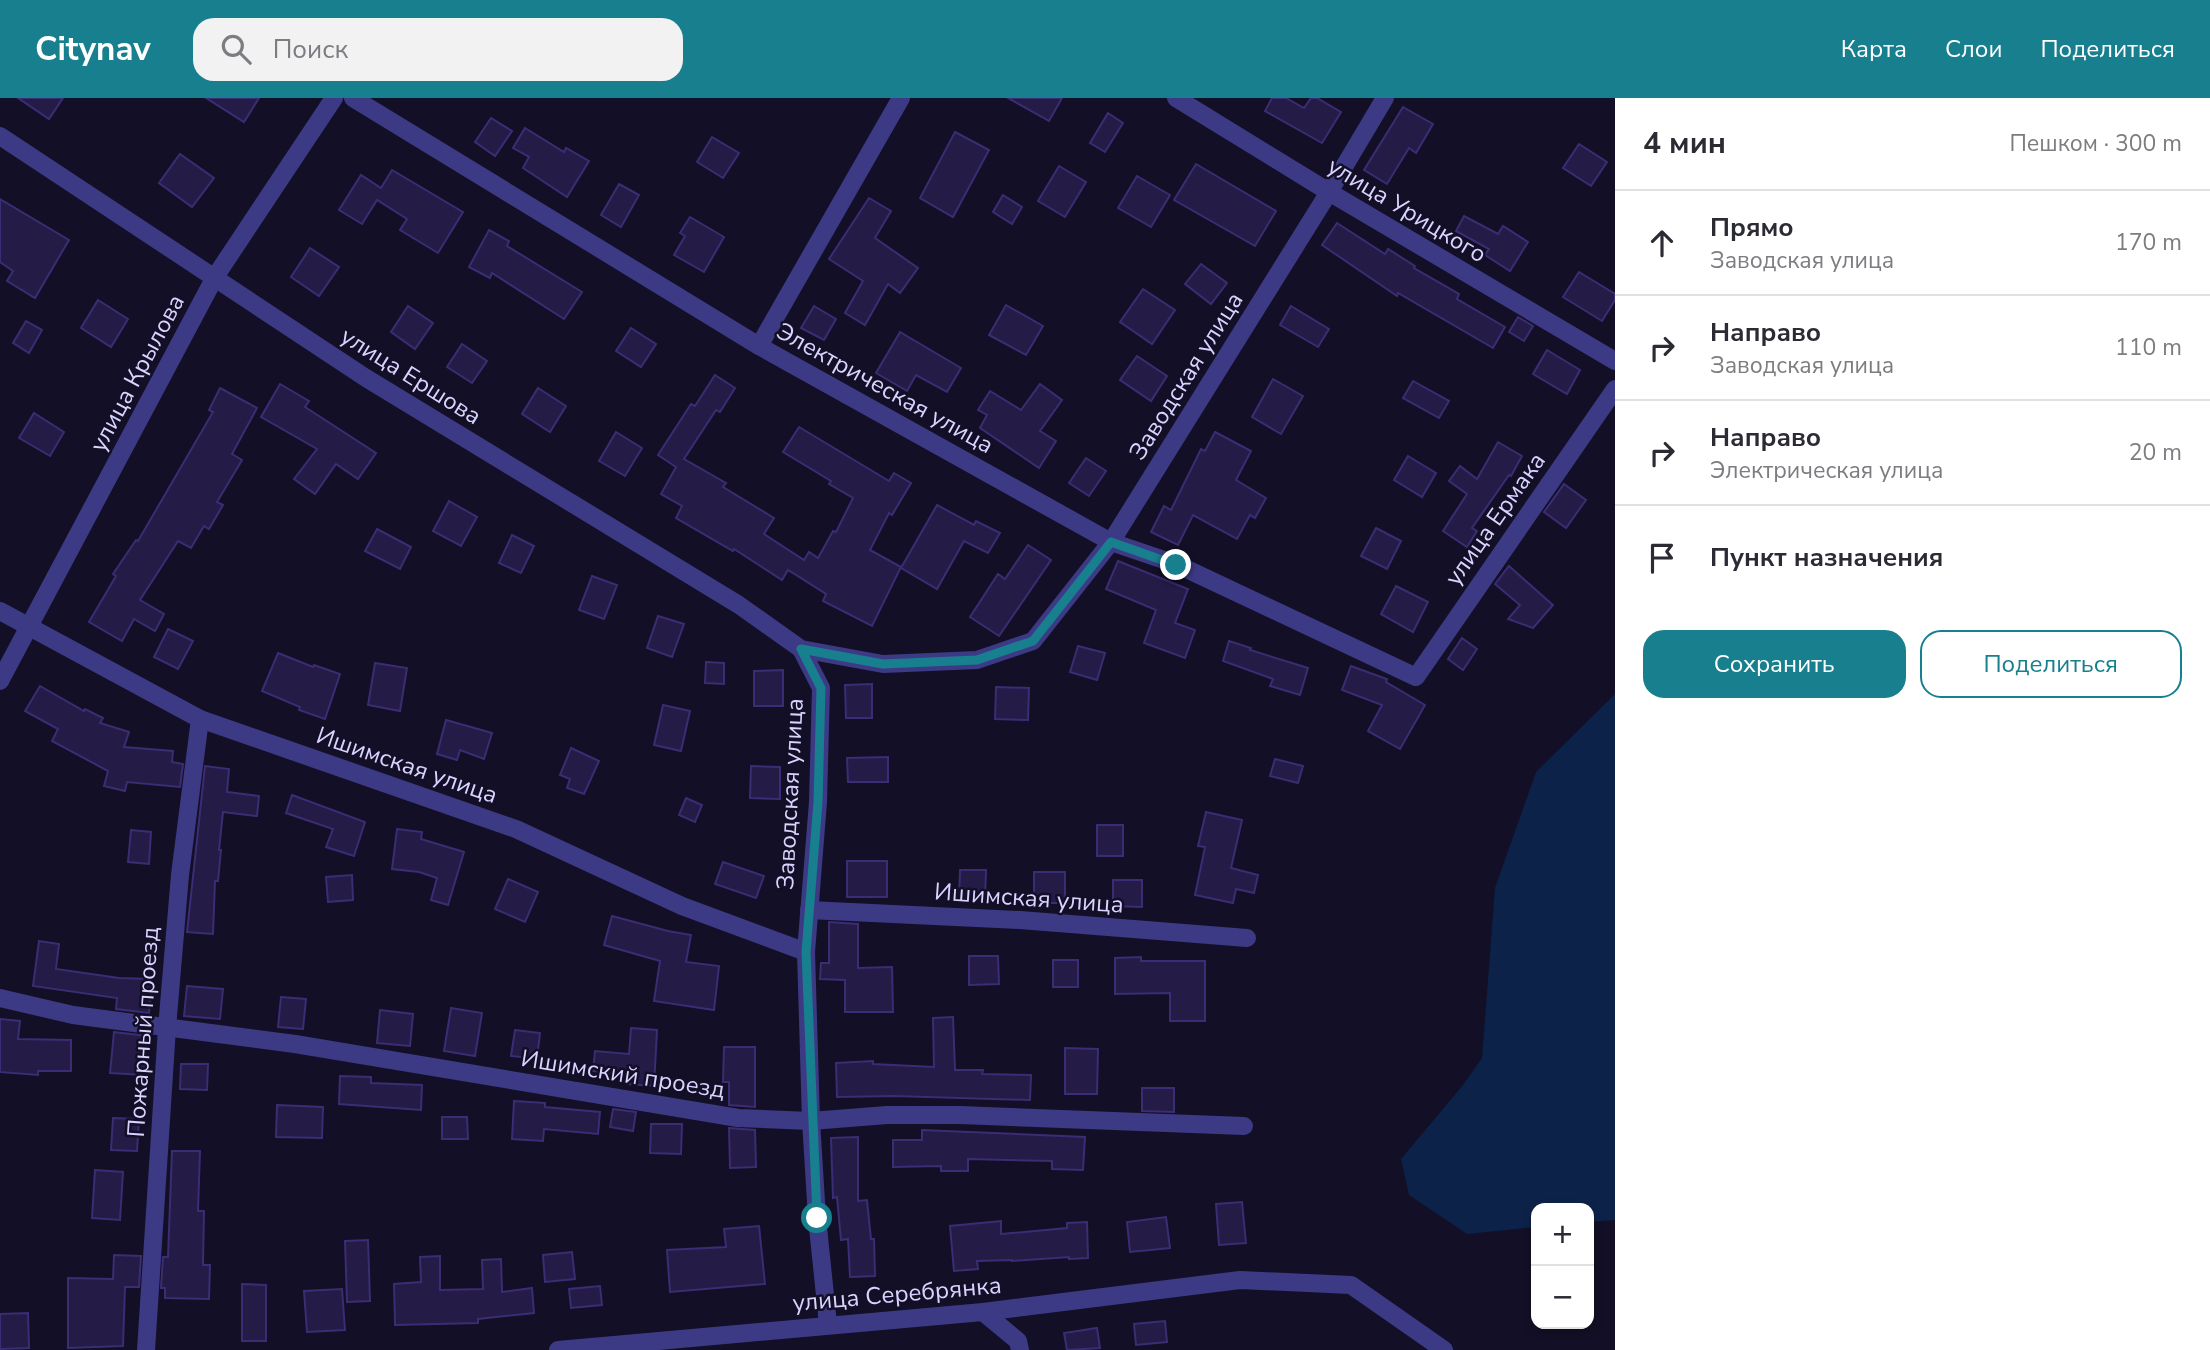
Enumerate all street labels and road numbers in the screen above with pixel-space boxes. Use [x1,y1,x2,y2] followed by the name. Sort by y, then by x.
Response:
[1322,150,1492,270] street label: улица Урицкого
[1122,286,1250,466] street label: Заводская улица
[82,289,192,457] street label: улица Крылова
[771,315,999,461] street label: Электрическая улица
[335,320,487,432] street label: улица Ершова
[1437,446,1553,592] street label: улица Ермака
[769,697,811,891] street label: Заводская улица
[312,719,502,811] street label: Ишимская улица
[933,875,1125,921] street label: Ишимская улица
[120,926,166,1138] street label: Пожарный проезд
[519,1042,727,1106] street label: Ишимский проезд
[791,1269,1003,1319] street label: улица Серебрянка

